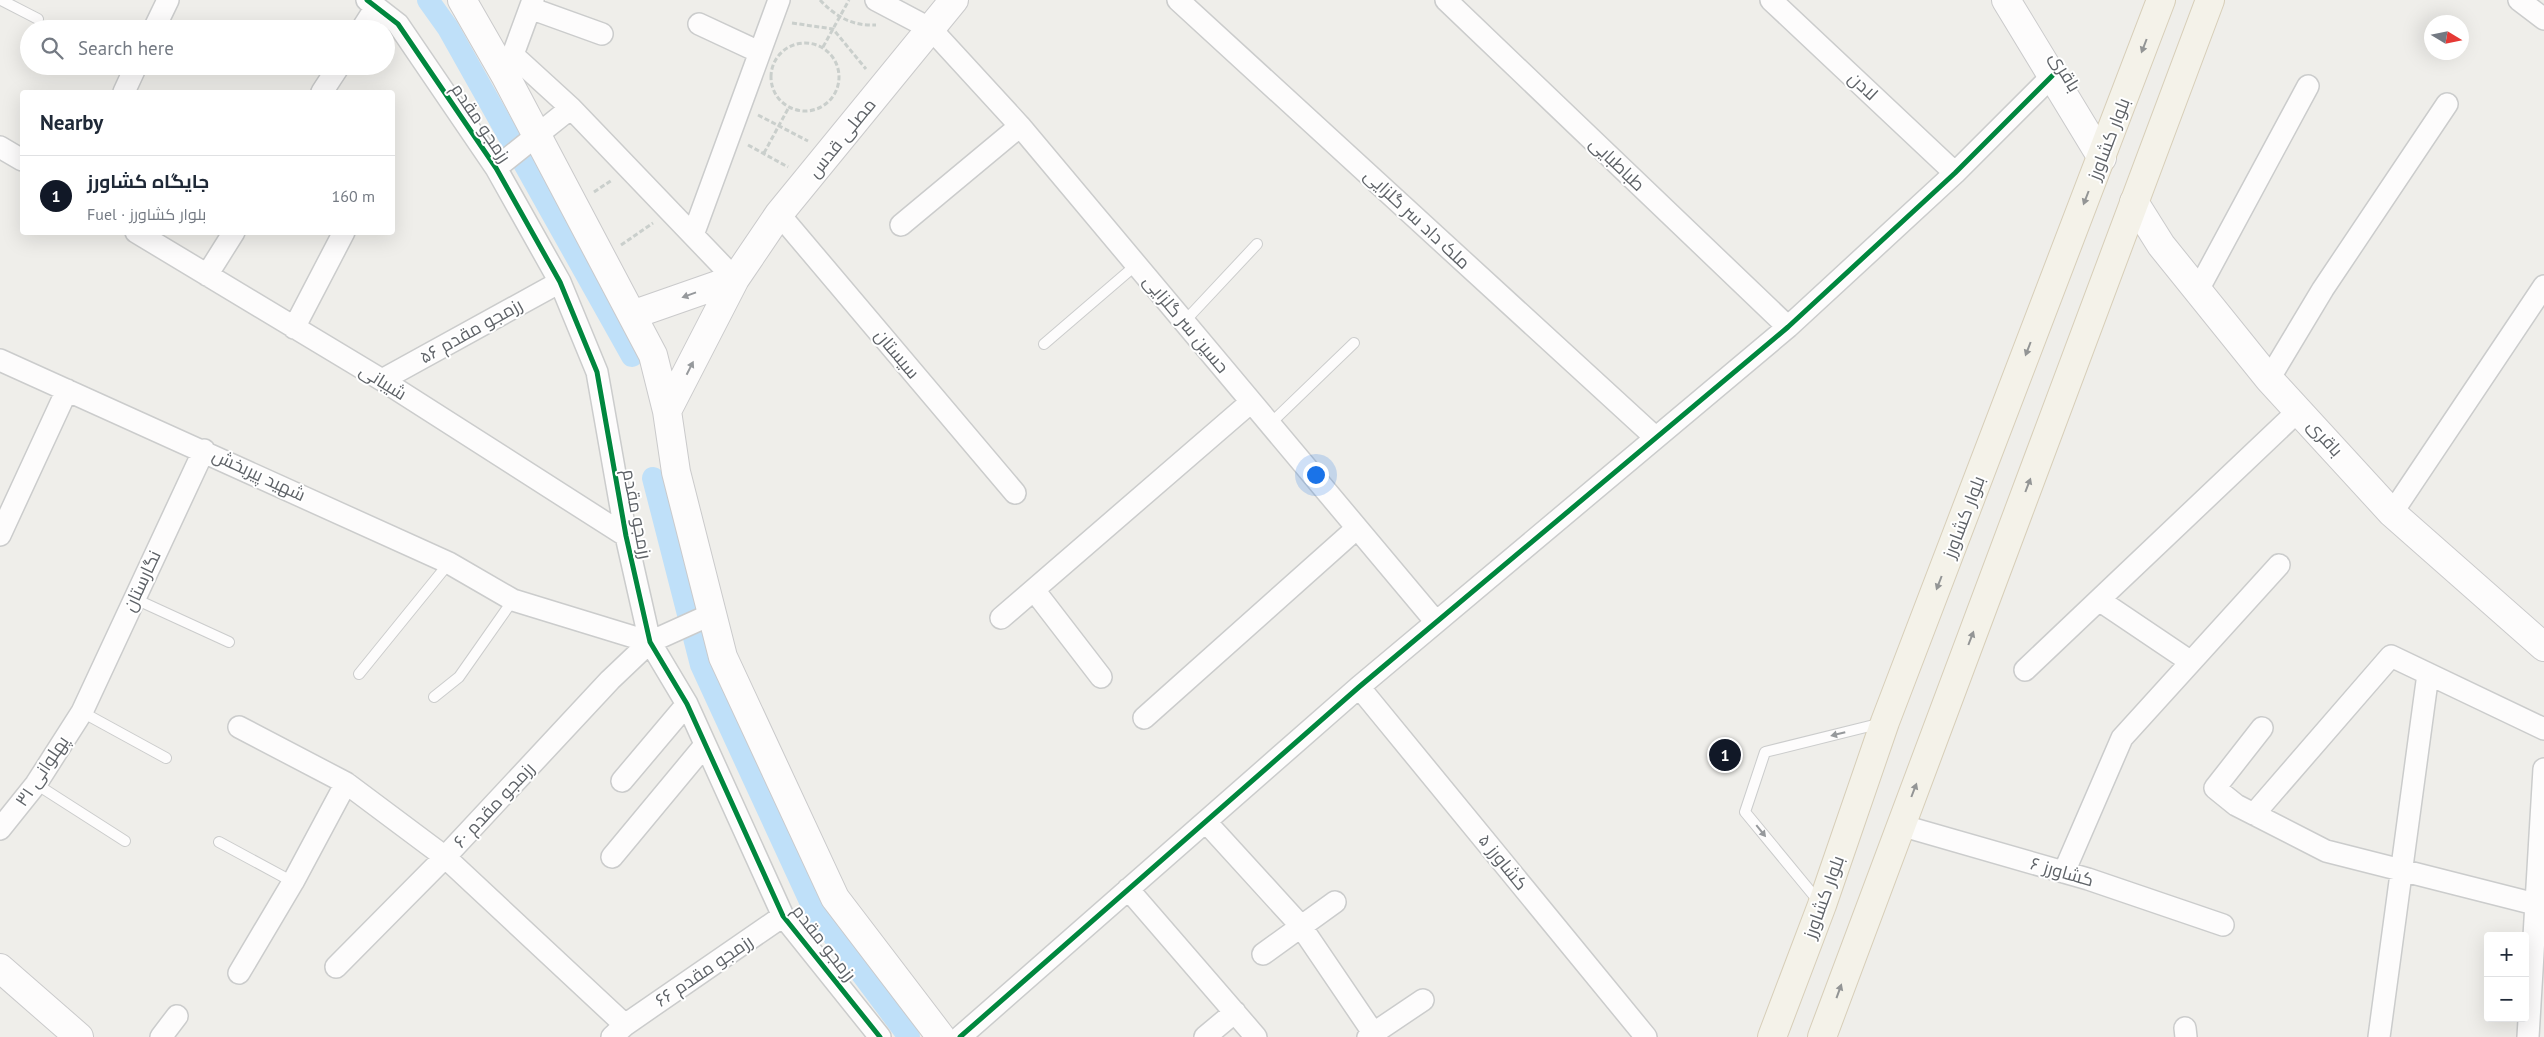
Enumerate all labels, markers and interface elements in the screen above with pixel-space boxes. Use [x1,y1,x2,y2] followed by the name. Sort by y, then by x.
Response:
[2424,15,2469,60] north arrow
[20,20,395,75] search box
[38,34,66,62] icon: search
[78,36,174,60] text: Search here
[2140,38,2147,53] one-way arrow
[2045,48,2086,96] street label: باقری
[1844,66,1883,105] street label: لادن
[446,79,516,167] street label: رزمجو مقدم
[803,93,881,182] street label: مصلی قدس
[2082,94,2135,184] street label: بلوار کشاورز
[40,109,103,136] text: Nearby
[1585,132,1650,196] street label: طباطبایی
[1359,163,1475,274] street label: ملک داد سر گلزایی
[87,169,209,193] text: جایگاه کشاورز
[51,186,61,206] text: 1
[332,186,375,206] text: 160 m
[2082,190,2090,205] one-way arrow
[87,204,206,224] text: Fuel · بلوار کشاورز
[1138,270,1234,378] street label: حسین سر گلزایی
[681,291,696,299] one-way arrow
[415,293,527,369] street label: رزمجو مقدم ۵۶
[870,324,925,383] street label: سیستان
[2024,342,2031,357] one-way arrow
[355,358,411,405] street label: شیبانی
[686,361,694,375] one-way arrow
[2303,414,2348,461] street label: باقری
[209,443,309,507] street label: شهید پیربخش
[1303,462,1329,488] your location
[617,467,657,561] street label: رزمجو مقدم
[1937,472,1990,562] street label: بلوار کشاورز
[2025,478,2032,493] one-way arrow
[117,546,166,615] street label: نگارستان
[1934,576,1942,590] one-way arrow
[1968,630,1975,645] one-way arrow
[1830,730,1845,738] one-way arrow
[9,731,75,811] street label: پهلوانی ۳۱
[1709,736,1741,774] pin: 1
[448,757,540,853] street label: رزمجو مقدم ۶۰
[1910,782,1918,797] one-way arrow
[1755,824,1766,837] one-way arrow
[1474,829,1533,895] street label: کشاورز ۵
[1798,852,1849,942] street label: بلوار کشاورز
[2028,852,2096,891] street label: کشاورز ۶
[787,900,861,986] street label: رزمجو مقدم
[650,929,758,1013] street label: رزمجو مقدم ۶۶
[2484,932,2529,1022] map controls
[2484,932,2529,977] button: +
[2484,977,2529,1022] button: −
[1836,984,1843,999] one-way arrow

